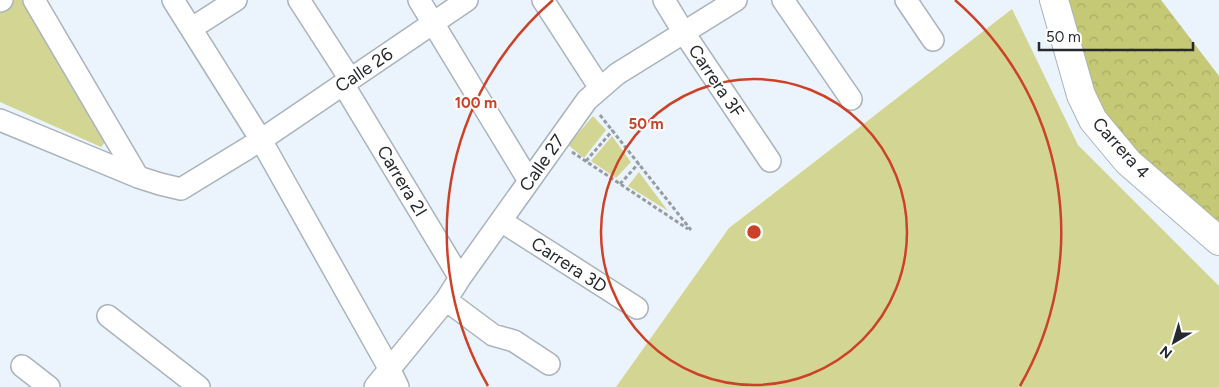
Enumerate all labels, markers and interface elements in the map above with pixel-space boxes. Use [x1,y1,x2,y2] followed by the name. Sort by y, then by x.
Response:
[1039,20,1193,52] scale bar
[1046,28,1081,46] text: 50 m
[684,40,749,122] street label: Carrera 3F
[331,43,397,97] street label: Calle 26
[455,94,497,112] text: 100 m
[1088,113,1154,183] street label: Carrera 4
[628,115,664,133] text: 50 m
[515,130,570,196] street label: Calle 27
[372,142,432,220] street label: Carrera 2I
[745,223,763,241] centre of rings
[527,232,611,298] street label: Carrera 3D
[1149,317,1199,367] north arrow
[1157,342,1176,362] text: N

